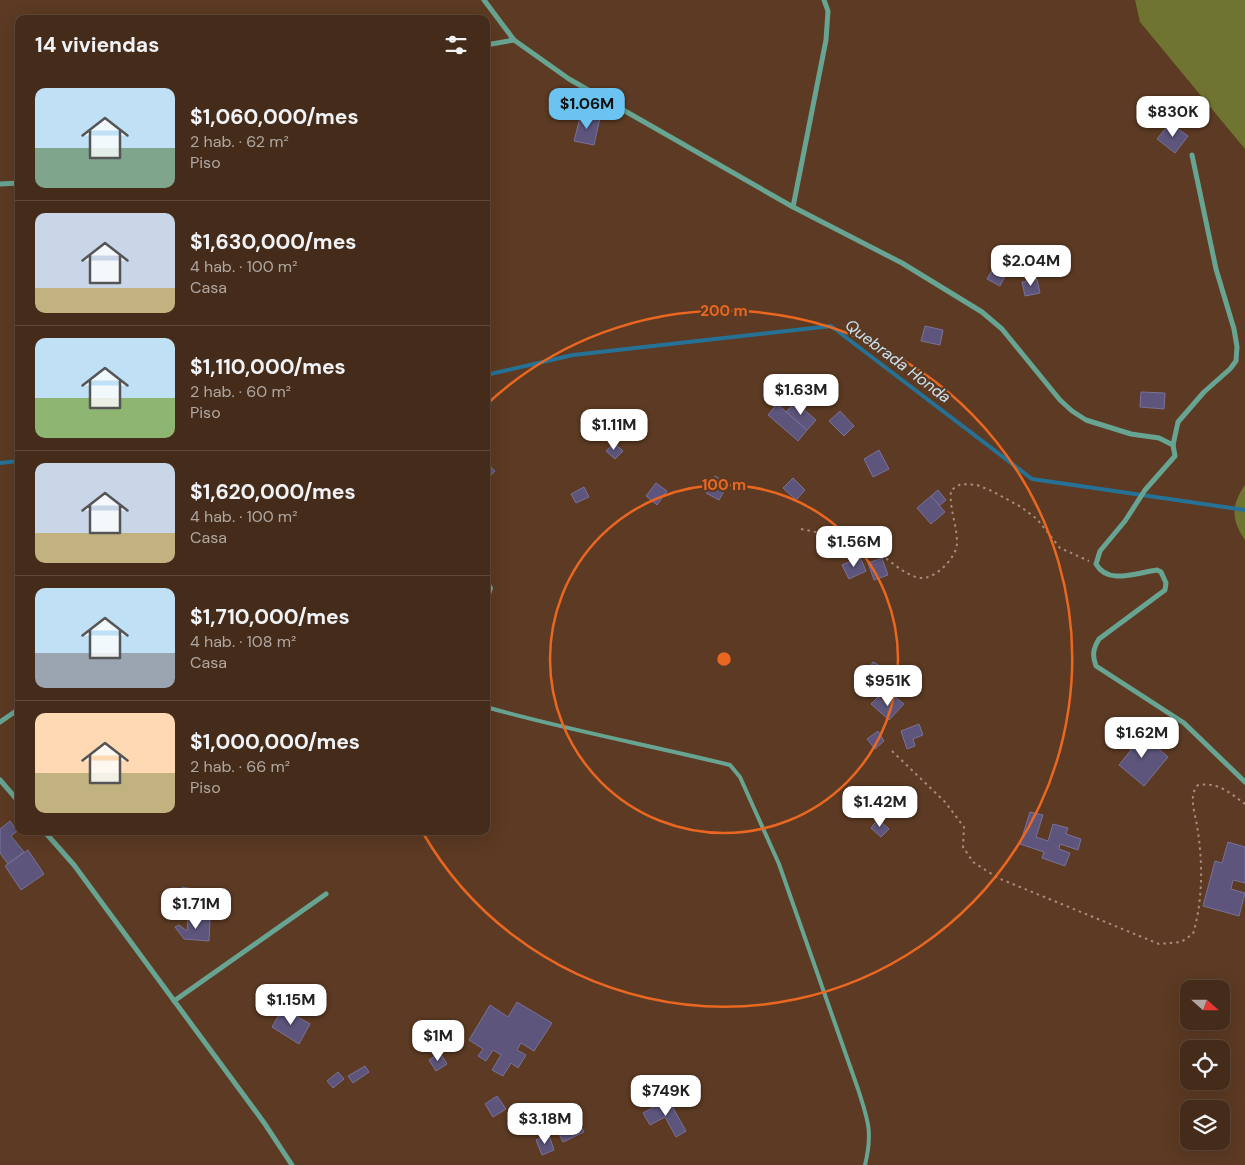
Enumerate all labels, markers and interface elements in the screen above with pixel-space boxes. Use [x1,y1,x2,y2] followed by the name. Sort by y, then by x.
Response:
[35,31,159,59] text: 14 viviendas
[442,31,470,59] icon: filters
[546,88,628,130] pin: $1.06M
[560,93,614,114] text: $1.06M
[1138,96,1208,138] pin: $830K
[1147,101,1199,122] text: $830K
[190,103,359,131] text: $1,060,000/mes
[75,108,135,168] icon: home
[190,131,289,152] text: 2 hab. · 62 m²
[190,152,221,173] text: Piso
[190,228,356,256] text: $1,630,000/mes
[75,233,135,293] icon: home
[990,244,1072,287] pin: $2.04M
[1002,250,1060,271] text: $2.04M
[190,256,297,277] text: 4 hab. · 100 m²
[190,277,227,298] text: Casa
[700,301,748,321] text: 200 m
[841,314,955,408] water label: Quebrada Honda
[190,353,346,381] text: $1,110,000/mes
[75,358,135,418] icon: home
[760,374,842,416] pin: $1.63M
[774,379,828,400] text: $1.63M
[190,381,291,402] text: 2 hab. · 60 m²
[190,402,221,423] text: Piso
[573,408,655,451] pin: $1.11M
[592,414,636,435] text: $1.11M
[702,475,746,495] text: 100 m
[190,478,356,506] text: $1,620,000/mes
[75,483,135,543] icon: home
[190,506,297,527] text: 4 hab. · 100 m²
[813,526,895,568] pin: $1.56M
[190,527,227,548] text: Casa
[827,531,881,552] text: $1.56M
[190,603,350,631] text: $1,710,000/mes
[75,608,135,668] icon: home
[190,631,296,652] text: 4 hab. · 108 m²
[715,650,733,668] centre of rings
[190,652,227,673] text: Casa
[853,664,923,707] pin: $951K
[865,670,911,691] text: $951K
[1101,716,1183,759] pin: $1.62M
[1116,722,1168,743] text: $1.62M
[190,728,360,756] text: $1,000,000/mes
[75,733,135,793] icon: home
[190,756,290,777] text: 2 hab. · 66 m²
[190,777,221,798] text: Piso
[839,786,921,828] pin: $1.42M
[853,791,907,812] text: $1.42M
[155,888,237,930] pin: $1.71M
[172,893,220,914] text: $1.71M
[1180,980,1230,1030] north arrow
[1180,980,1230,1150] map controls
[250,984,332,1026] pin: $1.15M
[267,989,315,1010] text: $1.15M
[414,1020,462,1062] pin: $1M
[423,1025,453,1046] text: $1M
[1180,1040,1230,1090] button: locate
[631,1074,701,1117] pin: $749K
[642,1080,690,1101] text: $749K
[1180,1100,1230,1150] button: layers
[504,1102,586,1145] pin: $3.18M
[519,1108,571,1129] text: $3.18M

